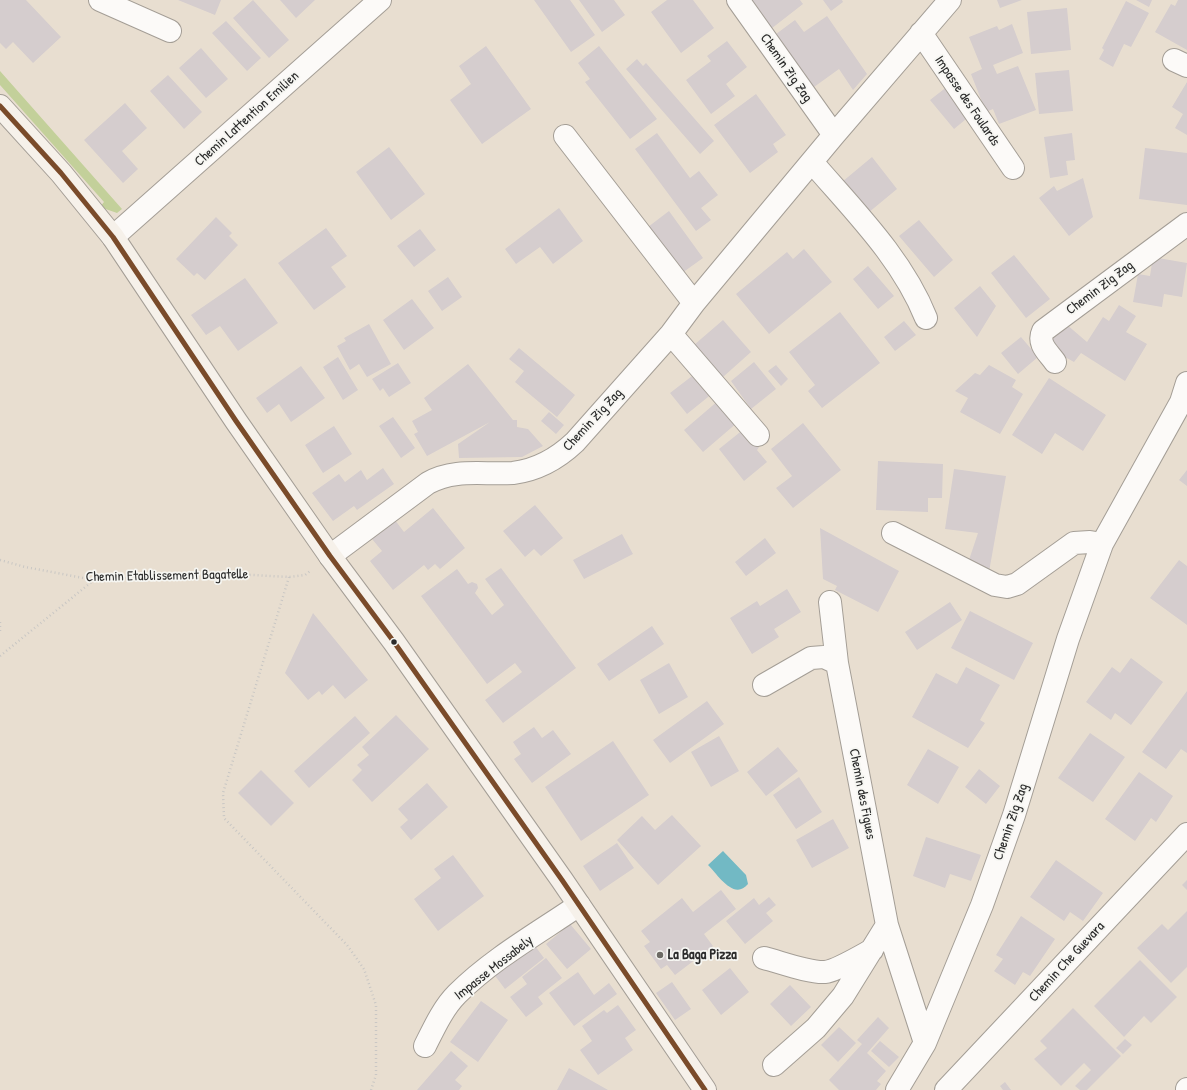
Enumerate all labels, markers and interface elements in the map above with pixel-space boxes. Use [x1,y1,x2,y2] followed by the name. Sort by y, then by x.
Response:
[756,30,816,106] street label: Chemin Zig Zag
[931,53,1003,149] street label: Impasse des Foulards
[191,68,303,170] street label: Chemin Lattention Emilien
[1063,257,1137,319] street label: Chemin Zig Zag
[560,385,626,455] street label: Chemin Zig Zag
[86,566,248,586] street label: Chemin Etablissement Bagatelle
[389,637,399,647] unlabelled marker
[845,747,879,841] street label: Chemin des Figues
[990,782,1032,862] street label: Chemin Zig Zag
[1026,918,1108,1006] street label: Chemin Che Guevara
[451,932,537,1004] street label: Impasse Mossabely
[668,947,737,963] place label: La Baga Pizza
[655,950,665,960] marker: La Baga Pizza

